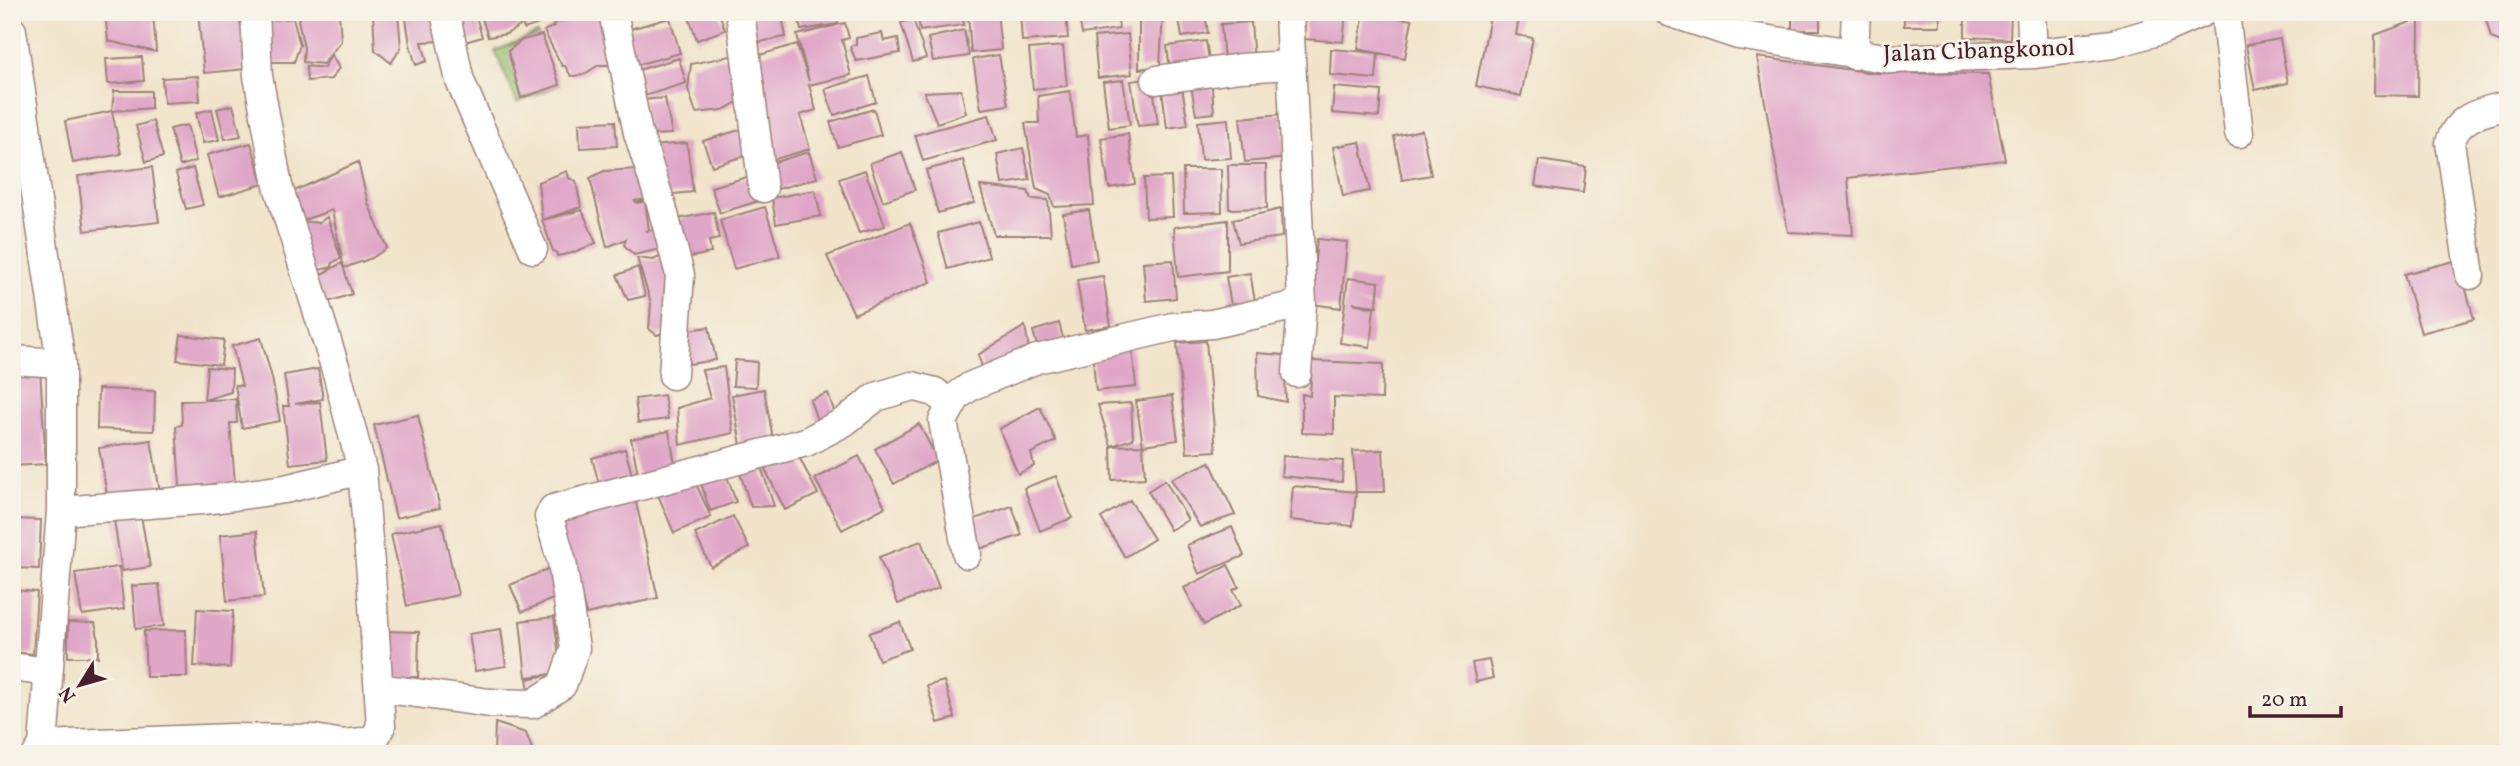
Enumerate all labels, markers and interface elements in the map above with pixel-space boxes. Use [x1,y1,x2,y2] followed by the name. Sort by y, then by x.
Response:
[1882,32,2076,72] street label: Jalan Cibangkonol
[46,650,116,720] north arrow
[2250,675,2342,719] scale bar
[53,681,83,707] text: N
[2261,686,2307,715] text: 20 m

